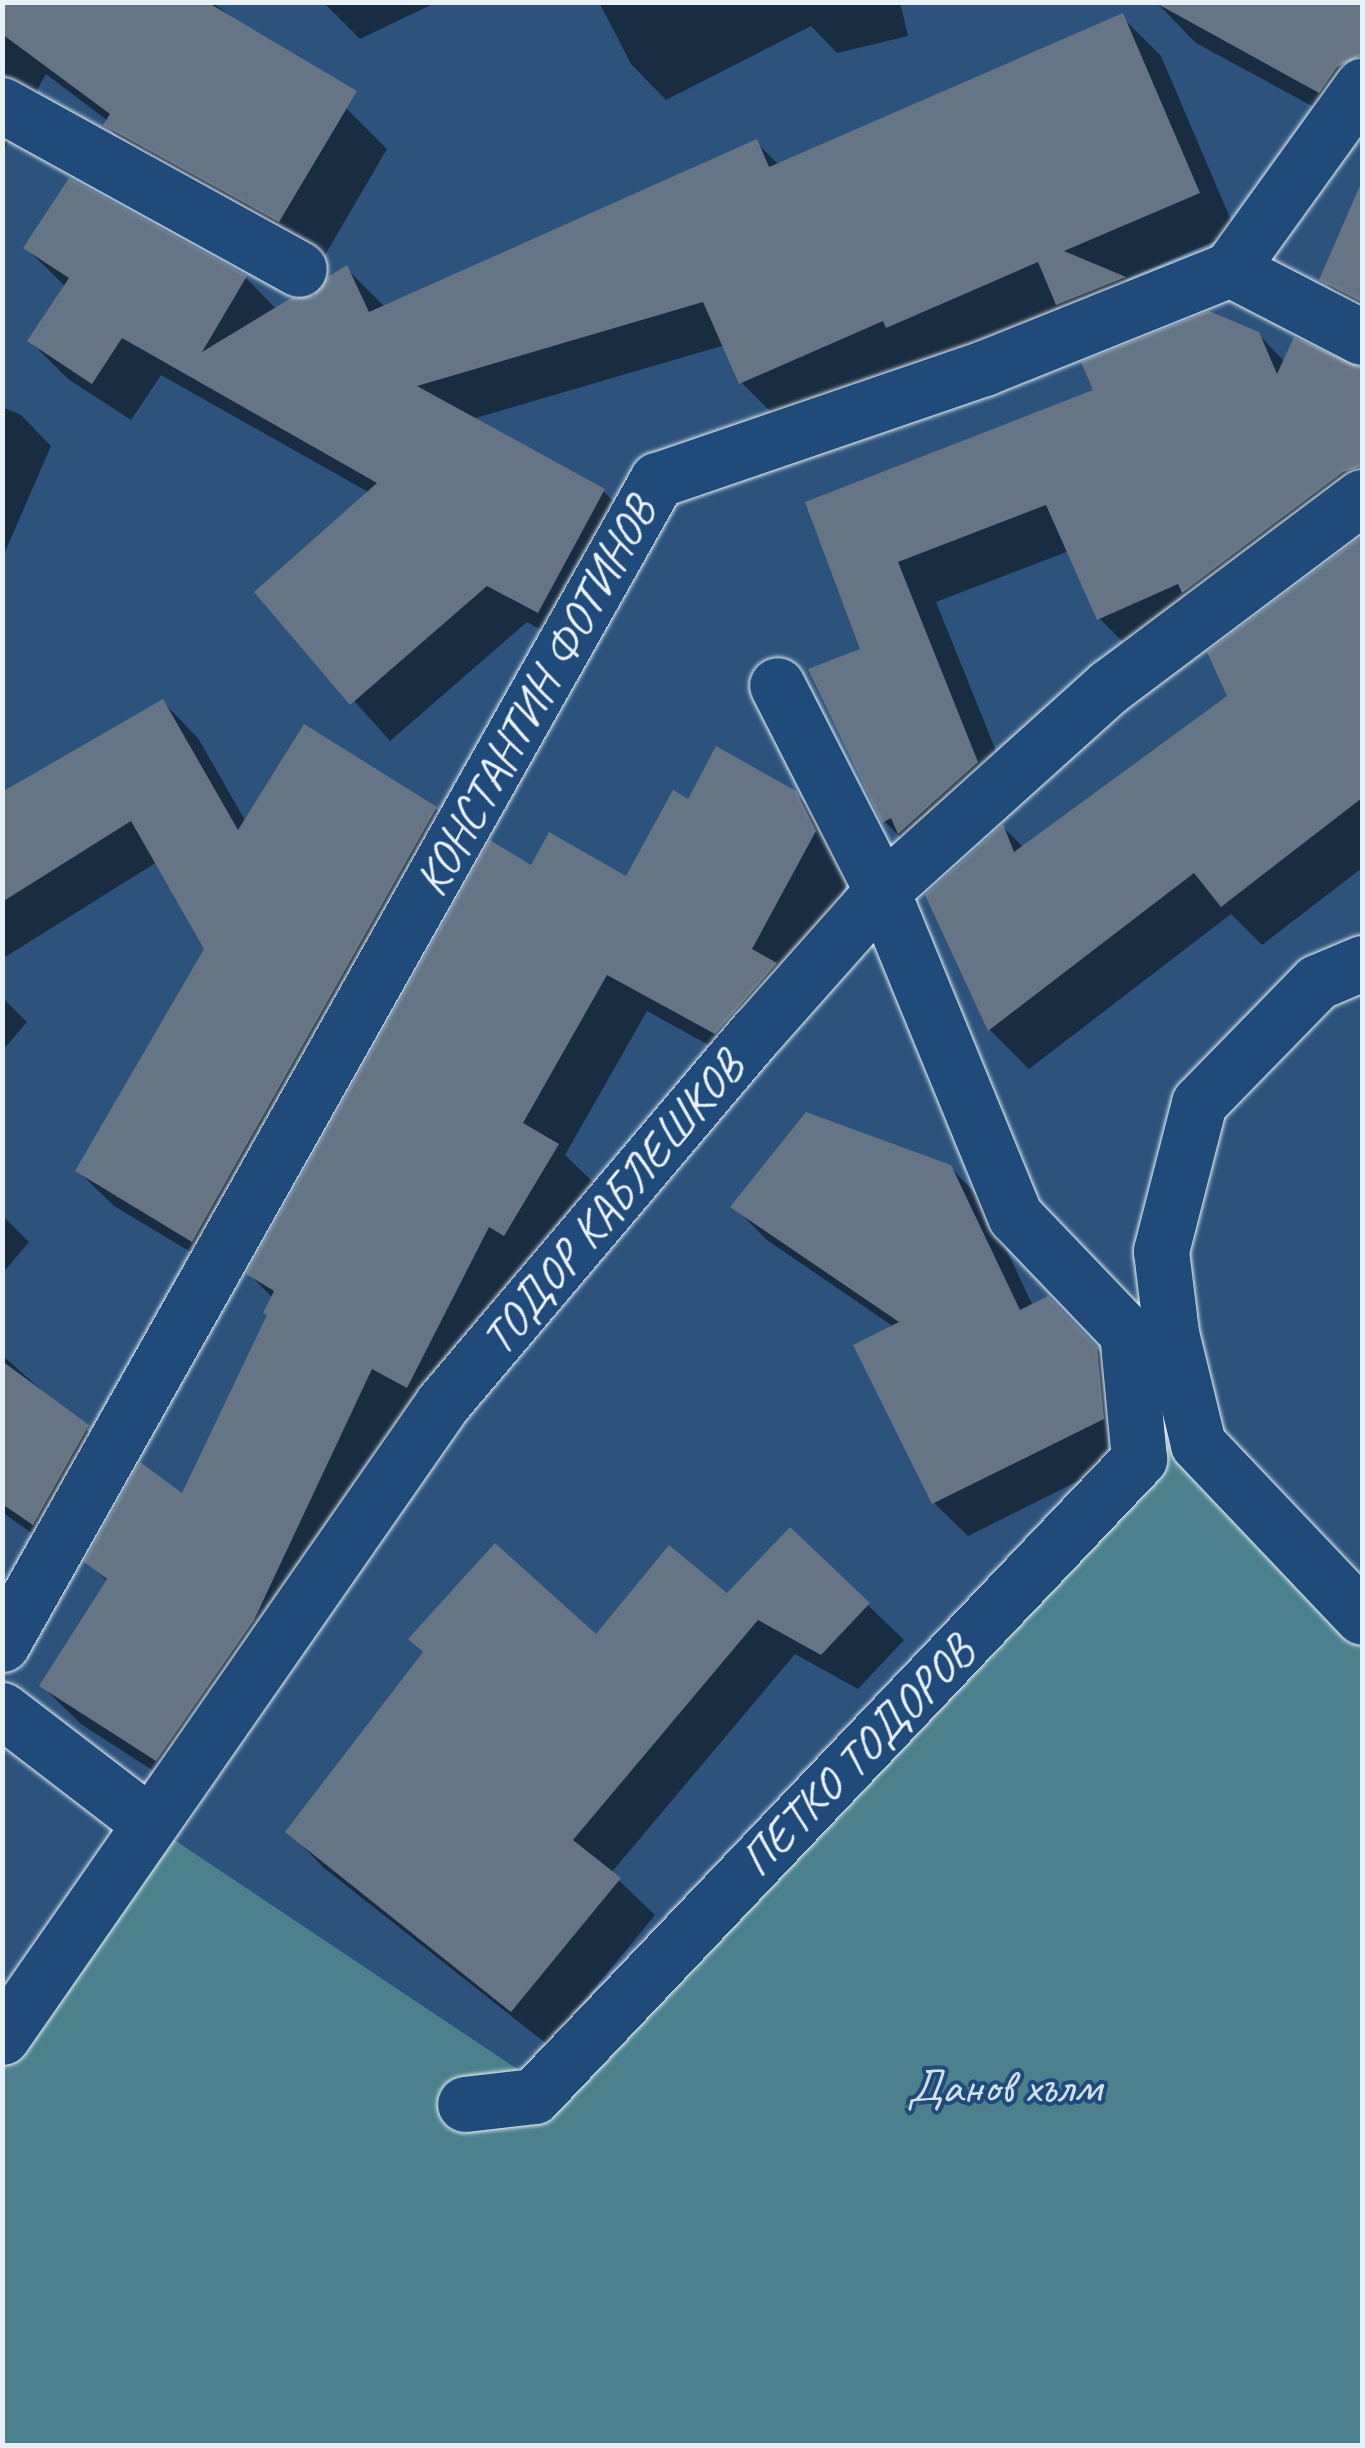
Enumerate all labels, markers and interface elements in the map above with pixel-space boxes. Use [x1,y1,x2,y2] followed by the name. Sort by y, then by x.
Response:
[403,490,667,904] street label: КОНСТАНТИН ФОТИНОВ
[469,1040,755,1366] street label: ТОДОР КАБЛЕШКОВ
[728,1624,986,1888] street label: ПЕТКО ТОДОРОВ
[907,2058,1101,2116] park label: Данов хълм

